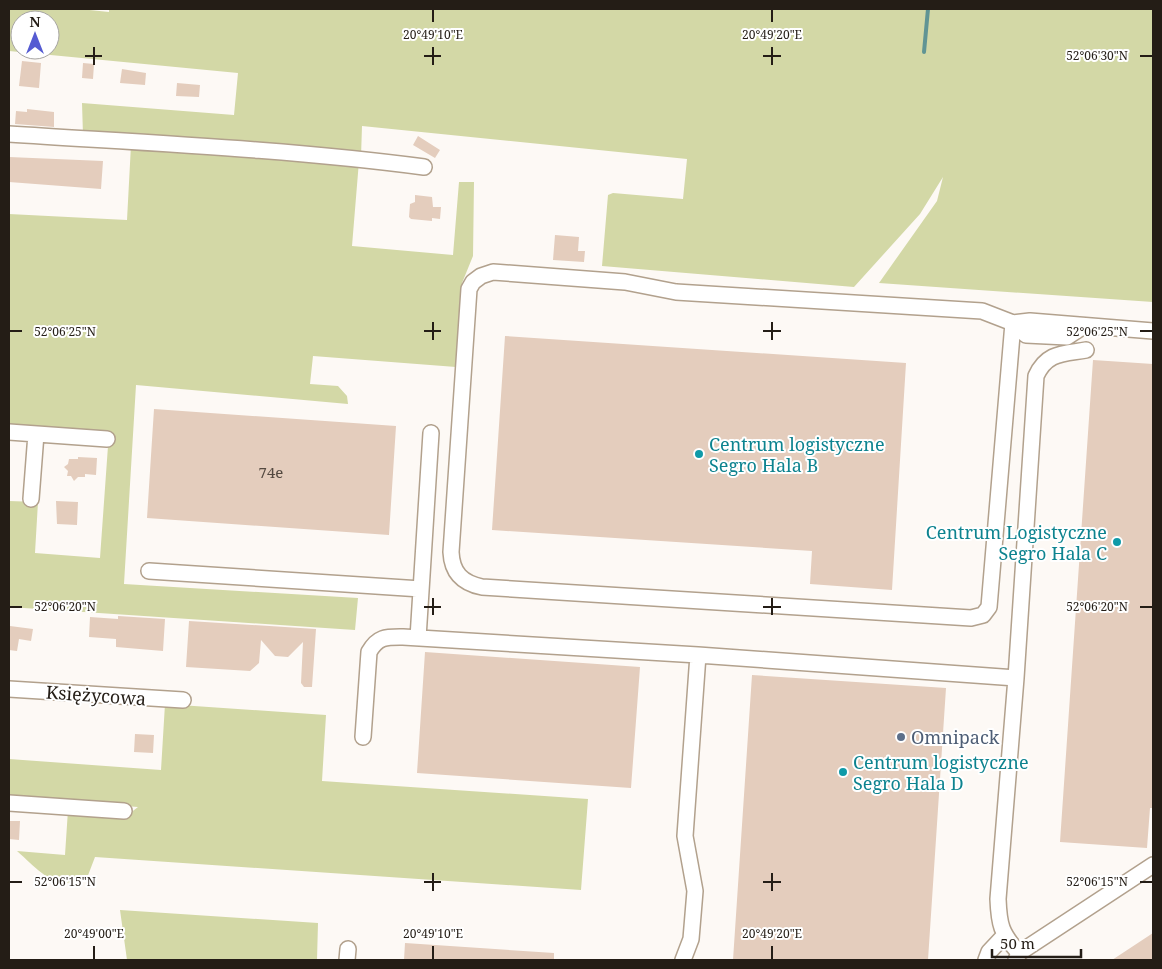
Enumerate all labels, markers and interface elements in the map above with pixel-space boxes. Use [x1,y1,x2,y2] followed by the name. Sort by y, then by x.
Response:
[10,10,60,60] north arrow
[29,12,41,31] text: N
[403,26,463,43] text: 20°49'10"E
[742,26,802,43] text: 20°49'20"E
[1066,47,1128,64] text: 52°06'30"N
[34,323,96,340] text: 52°06'25"N
[1066,323,1128,340] text: 52°06'25"N
[709,432,885,477] place label: Centrum logistyczne Segro Hala B
[693,448,705,460] marker: Centrum logistyczne Segro Hala B
[259,462,283,482] house number: 74e
[926,520,1107,565] place label: Centrum Logistyczne Segro Hala C
[1111,536,1123,548] marker: Centrum Logistyczne Segro Hala C
[34,598,96,615] text: 52°06'20"N
[1066,598,1128,615] text: 52°06'20"N
[45,680,147,710] street label: Księżycowa
[911,725,1000,749] place label: Omnipack
[895,731,907,743] marker: Omnipack
[853,750,1029,795] place label: Centrum logistyczne Segro Hala D
[837,766,849,778] marker: Centrum logistyczne Segro Hala D
[34,873,96,890] text: 52°06'15"N
[1066,873,1128,890] text: 52°06'15"N
[64,925,124,942] text: 20°49'00"E
[403,925,463,942] text: 20°49'10"E
[742,925,802,942] text: 20°49'20"E
[992,926,1081,958] scale bar
[1000,933,1035,953] text: 50 m

